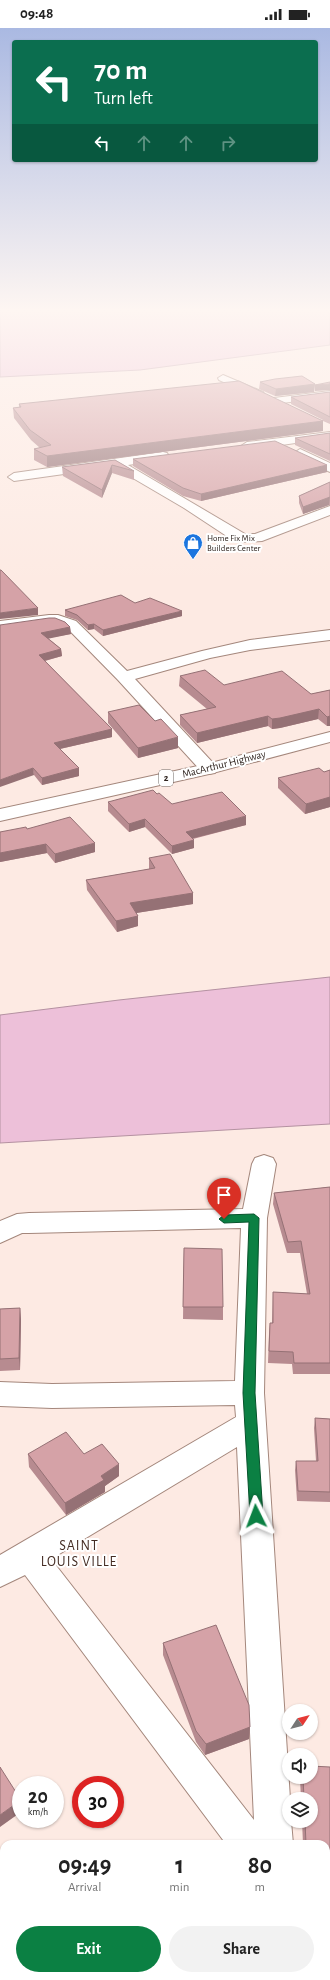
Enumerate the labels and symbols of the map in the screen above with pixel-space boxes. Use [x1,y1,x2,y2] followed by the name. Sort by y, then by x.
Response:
[182,532,204,560] shop icon: Home Fix Mix Builders Center
[207,534,261,553] place label: Home Fix Mix Builders Center
[181,748,267,780] street label: MacArthur Highway
[159,770,173,786] road number: 2
[207,1178,241,1219] pin
[235,1495,277,1537] position arrow
[41,1539,117,1569] district label: SAINT LOUIS VILLE
[282,1704,318,1740] north arrow
[72,1776,124,1828] speed limit sign: 30

